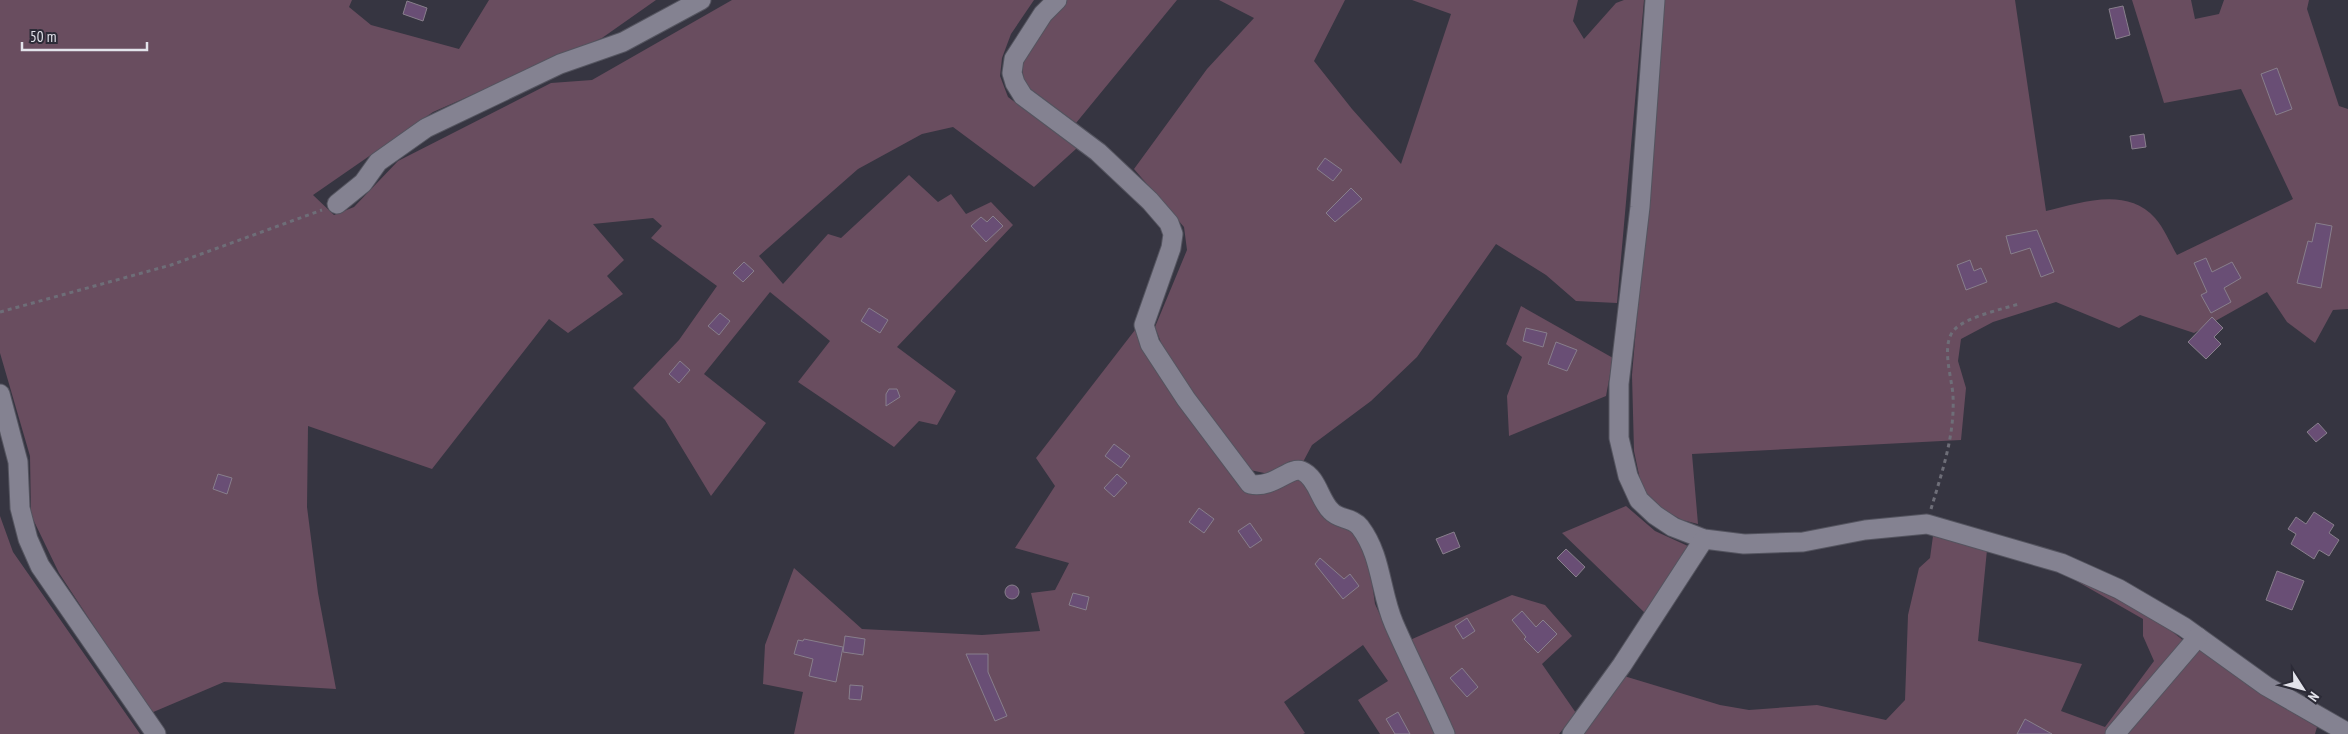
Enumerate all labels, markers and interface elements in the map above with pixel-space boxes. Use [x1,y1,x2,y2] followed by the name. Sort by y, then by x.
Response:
[22,20,148,52] scale bar
[30,27,56,46] text: 50 m
[2278,664,2328,714] north arrow
[2304,688,2323,705] text: N

